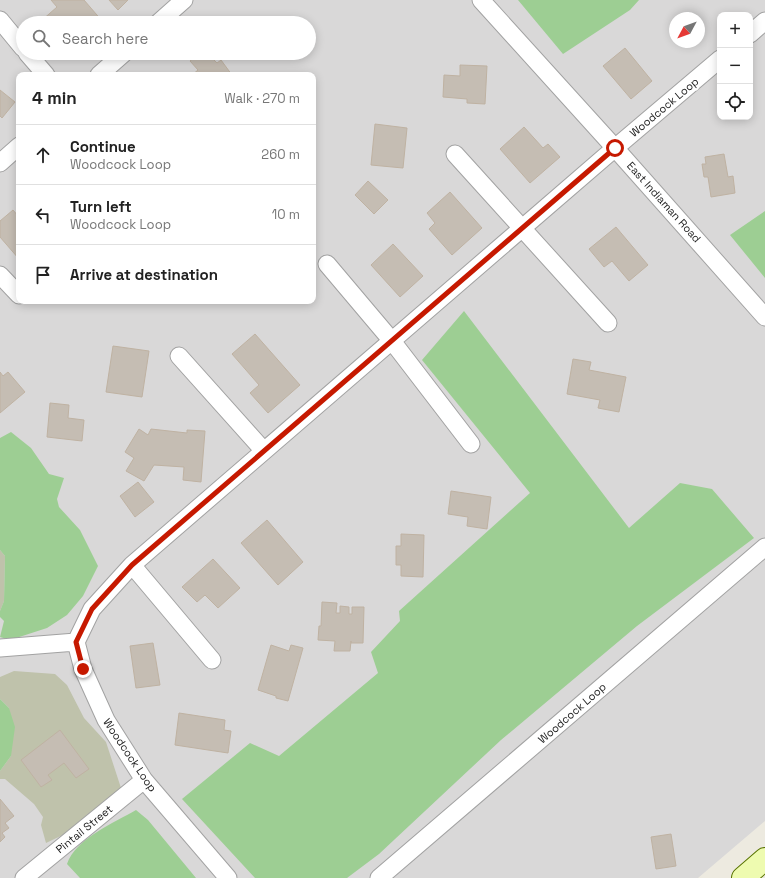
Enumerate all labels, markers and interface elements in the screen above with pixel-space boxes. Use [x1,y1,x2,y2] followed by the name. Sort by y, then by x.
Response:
[669,12,705,48] north arrow
[717,12,753,120] map controls
[717,12,753,48] button: +
[16,16,316,60] search box
[30,27,52,49] icon: search
[62,29,148,48] text: Search here
[717,48,753,84] button: −
[627,74,701,140] street label: Woodcock Loop
[717,84,753,120] button: locate
[32,87,77,109] text: 4 min
[224,90,300,107] text: Walk · 270 m
[70,137,136,156] text: Continue
[606,139,624,157] route start
[32,144,54,166] icon: ahead
[261,146,300,163] text: 260 m
[70,156,171,173] text: Woodcock Loop
[624,159,704,245] street label: East Indiaman Road
[70,197,132,216] text: Turn left
[32,204,54,226] icon: left
[272,206,300,223] text: 10 m
[70,216,171,233] text: Woodcock Loop
[32,264,54,286] icon: arrive
[70,265,218,284] text: Arrive at destination
[74,660,92,678] route end
[535,680,609,746] street label: Woodcock Loop
[100,716,160,794] street label: Woodcock Loop
[53,802,115,856] street label: Pintail Street

